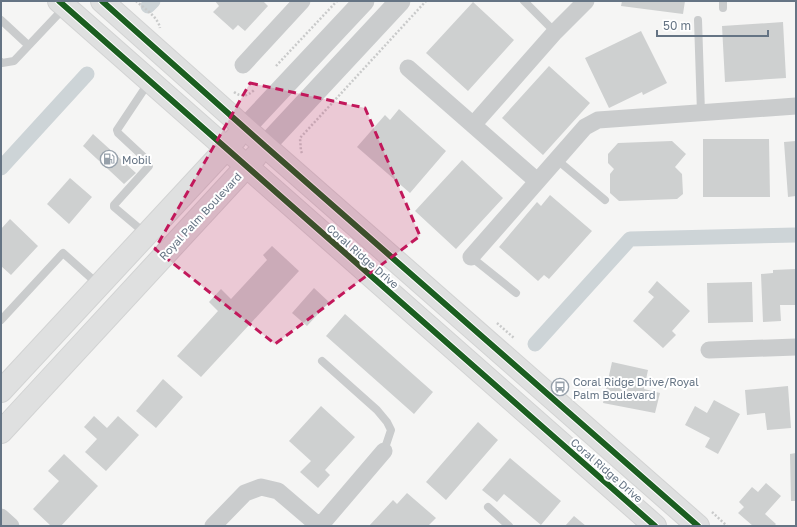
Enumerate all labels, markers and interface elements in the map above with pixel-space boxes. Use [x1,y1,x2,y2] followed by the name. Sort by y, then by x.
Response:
[657,12,768,38] scale bar
[663,18,691,33] text: 50 m
[99,149,119,169] fuel station icon: Mobil
[122,153,152,166] place label: Mobil
[156,170,244,262] street label: Royal Palm Boulevard
[324,221,402,291] street label: Coral Ridge Drive
[573,375,699,401] place label: Coral Ridge Drive/Royal Palm Boulevard
[550,377,570,397] bus stop icon: Coral Ridge Drive/Royal Palm Boulevard
[568,435,646,505] street label: Coral Ridge Drive

